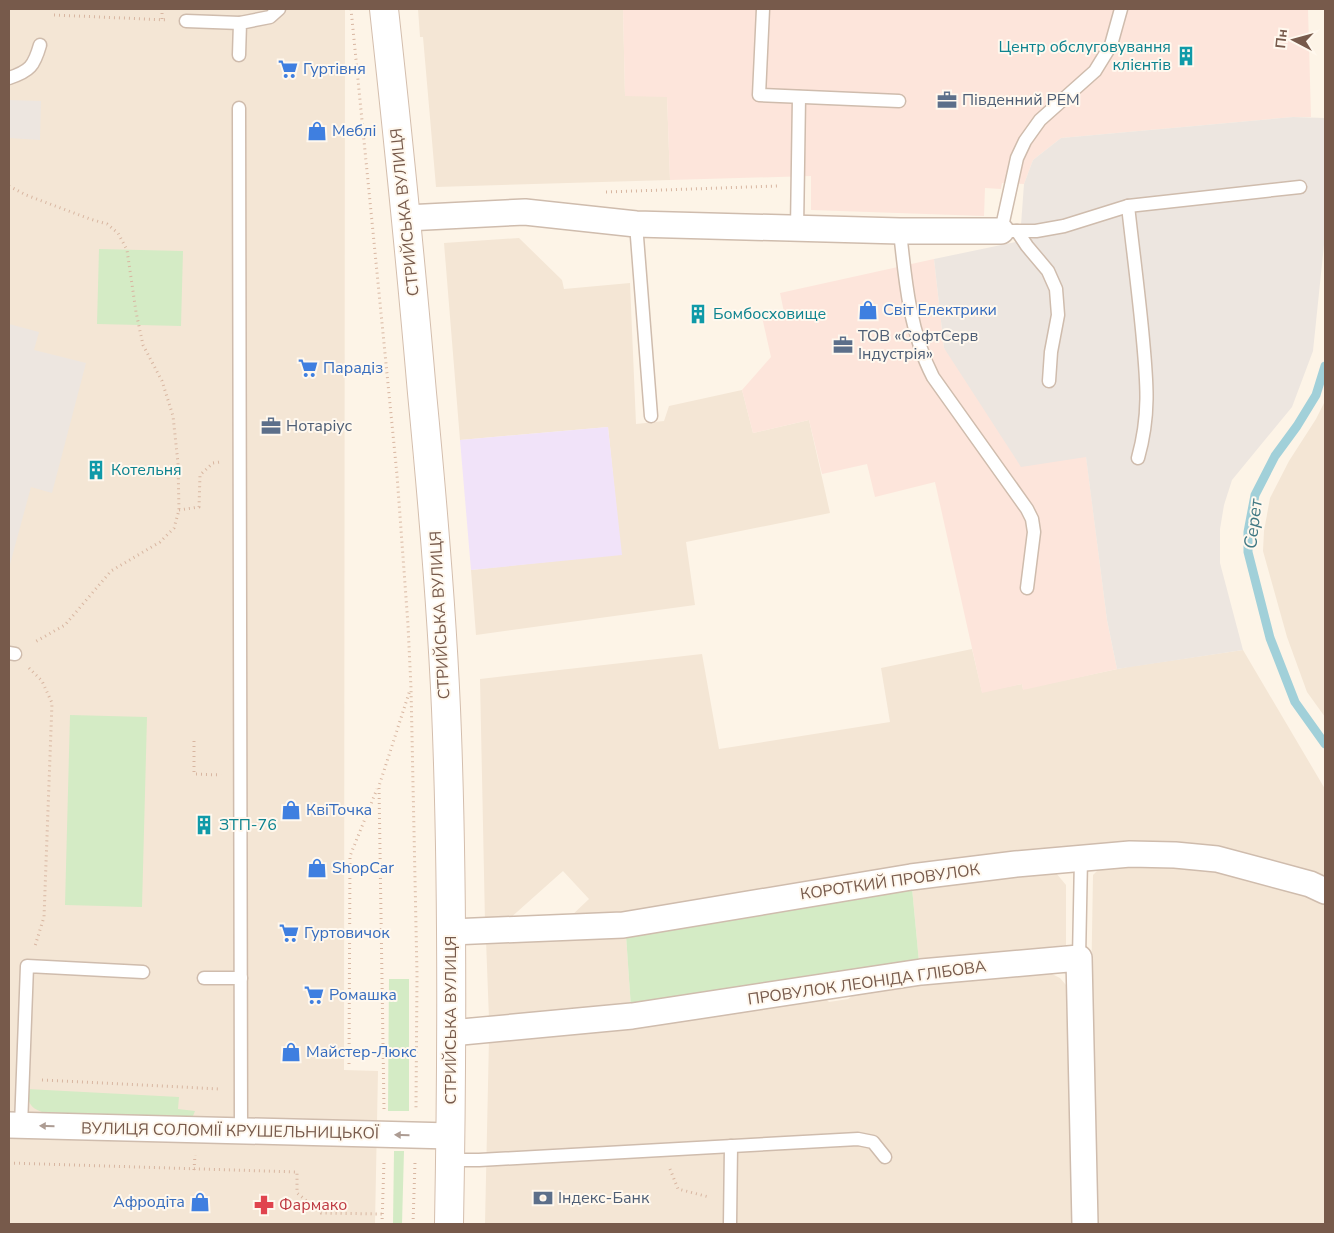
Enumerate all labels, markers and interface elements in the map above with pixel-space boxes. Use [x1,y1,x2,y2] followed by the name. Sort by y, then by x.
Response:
[1269,15,1319,65] north arrow
[1271,28,1292,49] text: Пн
[998,36,1171,76] place label: Центр обслуговування клієнтів
[1175,45,1197,67] building icon: Центр обслуговування клієнтів
[277,58,299,80] supermarket icon: Гуртівня
[303,58,366,80] place label: Гуртівня
[936,89,958,111] office icon: Південний РЕМ
[962,89,1080,111] place label: Південний РЕМ
[306,120,328,142] shop icon: Меблі
[332,120,376,142] place label: Меблі
[385,127,425,297] street label: СТРИЙСЬКА ВУЛИЦЯ
[857,299,879,321] shop icon: Світ Електрики
[883,299,997,321] place label: Світ Електрики
[687,303,709,325] building icon: Бомбосховище
[713,303,826,325] place label: Бомбосховище
[858,325,978,365] place label: ТОВ «СофтСерв Індустрія»
[832,334,854,356] office icon: ТОВ «СофтСерв Індустрія»
[297,357,319,379] supermarket icon: Парадіз
[323,357,383,379] place label: Парадіз
[260,415,282,437] office icon: Нотаріус
[286,415,353,437] place label: Нотаріус
[85,459,107,481] building icon: Котельня
[111,459,182,481] place label: Котельня
[1238,497,1268,550] water label: Серет
[425,530,455,700] street label: СТРИЙСЬКА ВУЛИЦЯ
[280,799,302,821] shop icon: КвіТочка
[306,799,372,821] place label: КвіТочка
[193,814,215,836] building icon: ЗТП-76
[219,814,277,836] place label: ЗТП-76
[306,857,328,879] shop icon: ShopCar
[332,857,394,879] place label: ShopCar
[799,858,982,905] street label: КОРОТКИЙ ПРОВУЛОК
[278,922,300,944] supermarket icon: Гуртовичок
[304,922,390,944] place label: Гуртовичок
[440,936,462,1104] street label: СТРИЙСЬКА ВУЛИЦЯ
[746,955,988,1011] street label: ПРОВУЛОК ЛЕОНІДА ГЛІБОВА
[303,984,325,1006] supermarket icon: Ромашка
[329,984,397,1006] place label: Ромашка
[280,1041,302,1063] shop icon: Майстер-Люкс
[306,1041,417,1063] place label: Майстер-Люкс
[81,1117,380,1145] street label: ВУЛИЦЯ СОЛОМІЇ КРУШЕЛЬНИЦЬКОЇ
[39,1122,55,1130] one-way arrow
[394,1131,410,1139] one-way arrow
[532,1187,554,1209] bank icon: Індекс-Банк
[558,1187,650,1209] place label: Індекс-Банк
[113,1191,185,1213] place label: Афродіта
[189,1191,211,1213] shop icon: Афродіта
[253,1194,275,1216] pharmacy icon: Фармако
[279,1194,347,1216] place label: Фармако

